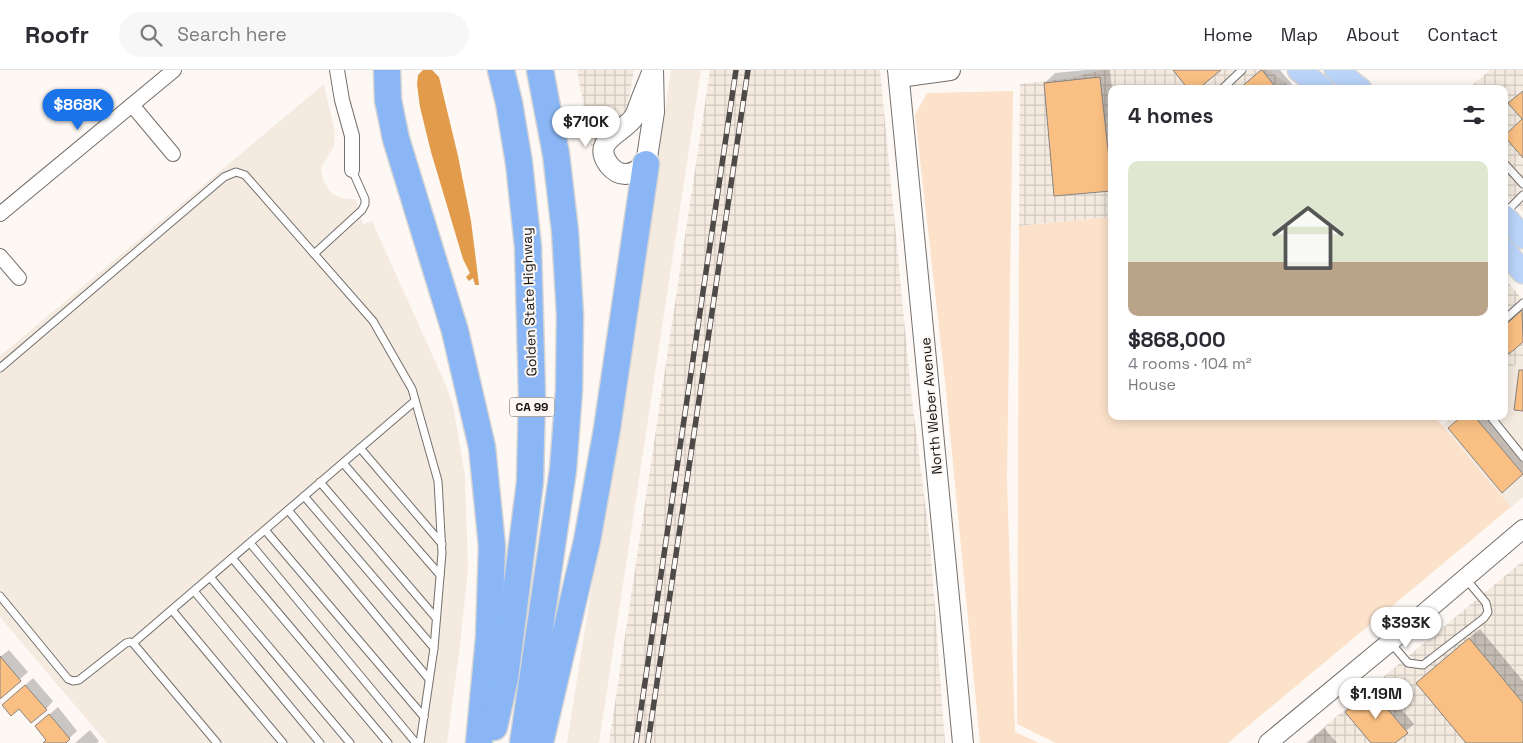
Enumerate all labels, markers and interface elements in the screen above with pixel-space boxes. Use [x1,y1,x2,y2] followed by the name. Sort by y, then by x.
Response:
[119,12,469,57] search box
[25,19,89,50] text: Roofr
[137,21,165,49] icon: search
[177,22,287,47] text: Search here
[1204,23,1253,46] text: Home
[1281,23,1318,46] text: Map
[1346,23,1400,46] text: About
[1428,23,1498,46] text: Contact
[43,88,113,131] pin: $868K
[54,94,102,115] text: $868K
[1460,101,1488,129] icon: filters
[1128,102,1214,129] text: 4 homes
[551,106,621,148] pin: $710K
[563,111,609,132] text: $710K
[1263,193,1353,283] icon: home
[517,227,541,377] street label: Golden State Highway
[1128,326,1226,353] text: $868,000
[916,337,946,475] street label: North Weber Avenue
[1128,353,1252,374] text: 4 rooms · 104 m²
[1128,374,1176,395] text: House
[510,398,554,417] road number: CA 99
[1371,606,1441,649] pin: $393K
[1381,612,1431,633] text: $393K
[1335,678,1417,720] pin: $1.19M
[1350,683,1402,704] text: $1.19M

